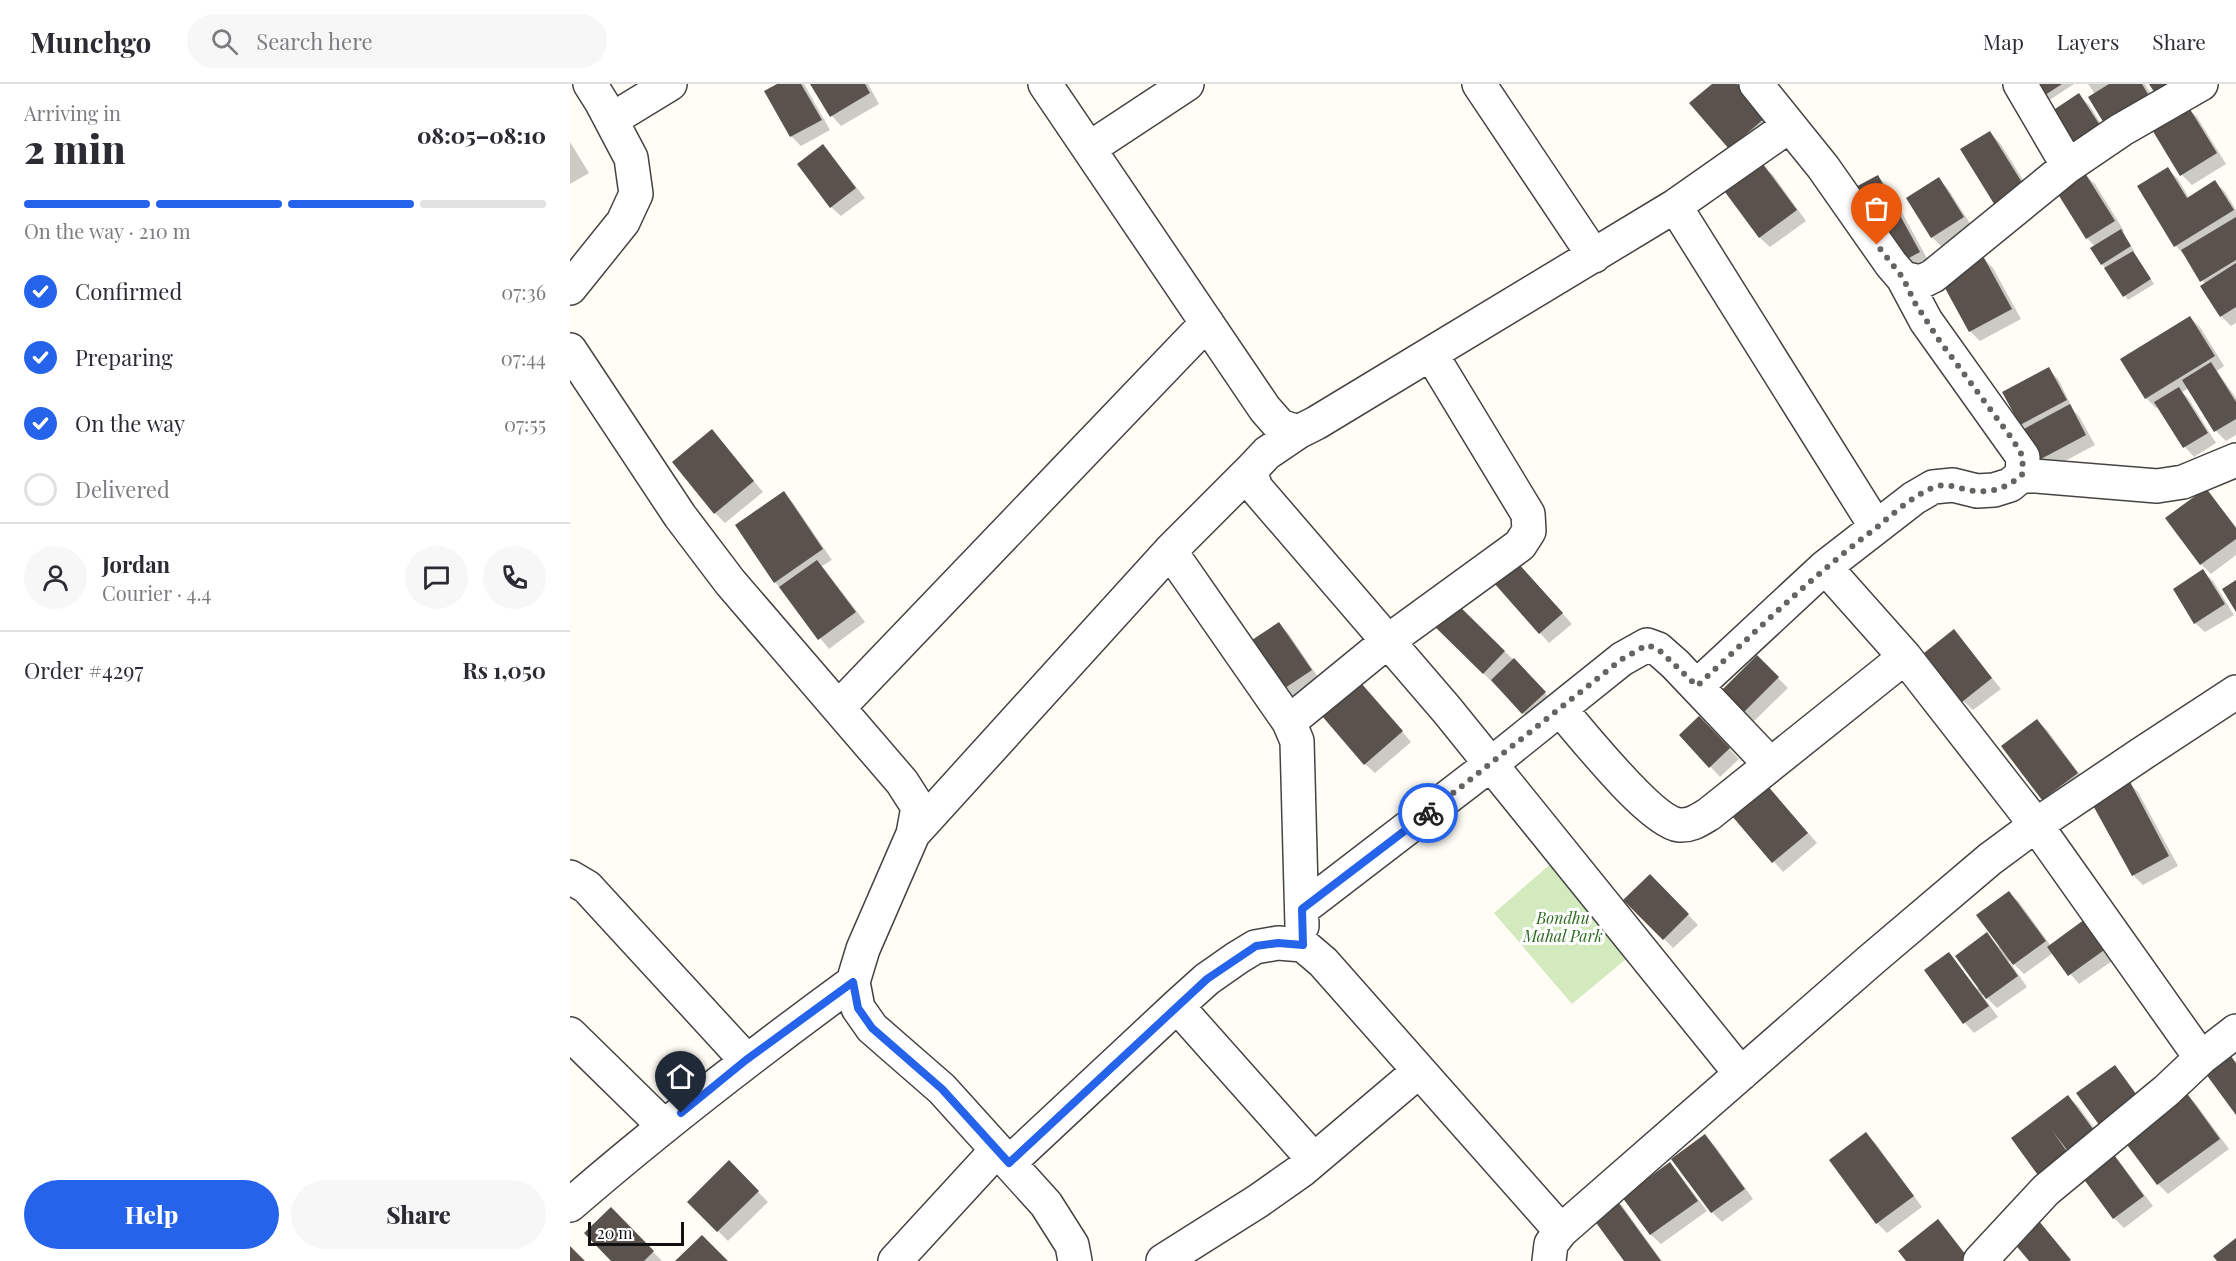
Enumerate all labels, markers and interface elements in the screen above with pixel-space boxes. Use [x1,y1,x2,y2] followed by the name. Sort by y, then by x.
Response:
[187,14,607,68] search box
[30,23,151,60] text: Munchgo
[208,25,241,58] icon: search
[256,26,373,56] text: Search here
[1983,27,2024,55] text: Map
[2057,27,2119,55] text: Layers
[2152,27,2206,55] text: Share
[24,99,121,126] text: Arriving in
[417,120,546,150] text: 08:05–08:10
[24,122,126,174] text: 2 min
[1851,183,1902,245] pin
[1860,192,1893,225] icon: bag
[24,217,191,244] text: On the way · 210 m
[24,275,57,308] icon: check
[75,276,182,306] text: Confirmed
[501,278,546,305] text: 07:36
[24,341,57,374] icon: check
[75,342,173,372] text: Preparing
[501,344,546,371] text: 07:44
[24,407,57,440] icon: check
[75,408,185,438] text: On the way
[504,410,546,437] text: 07:55
[75,474,170,504] text: Delivered
[24,546,87,609] button: person
[405,546,468,609] button: chat
[483,546,546,609] button: phone
[102,549,170,579] text: Jordan
[102,579,211,606] text: Courier · 4.4
[24,655,143,685] text: Order #4297
[463,655,546,685] text: Rs 1,050
[1398,783,1458,843] courier
[1412,797,1445,830] icon: bike
[1522,907,1603,946] park label: Bondhu Mahal Park
[655,1051,706,1113] pin
[664,1060,697,1093] icon: home
[24,1180,279,1249] button: Help
[291,1180,546,1249] button: Share
[588,1219,684,1246] scale bar
[597,1222,632,1243] text: 20 m

